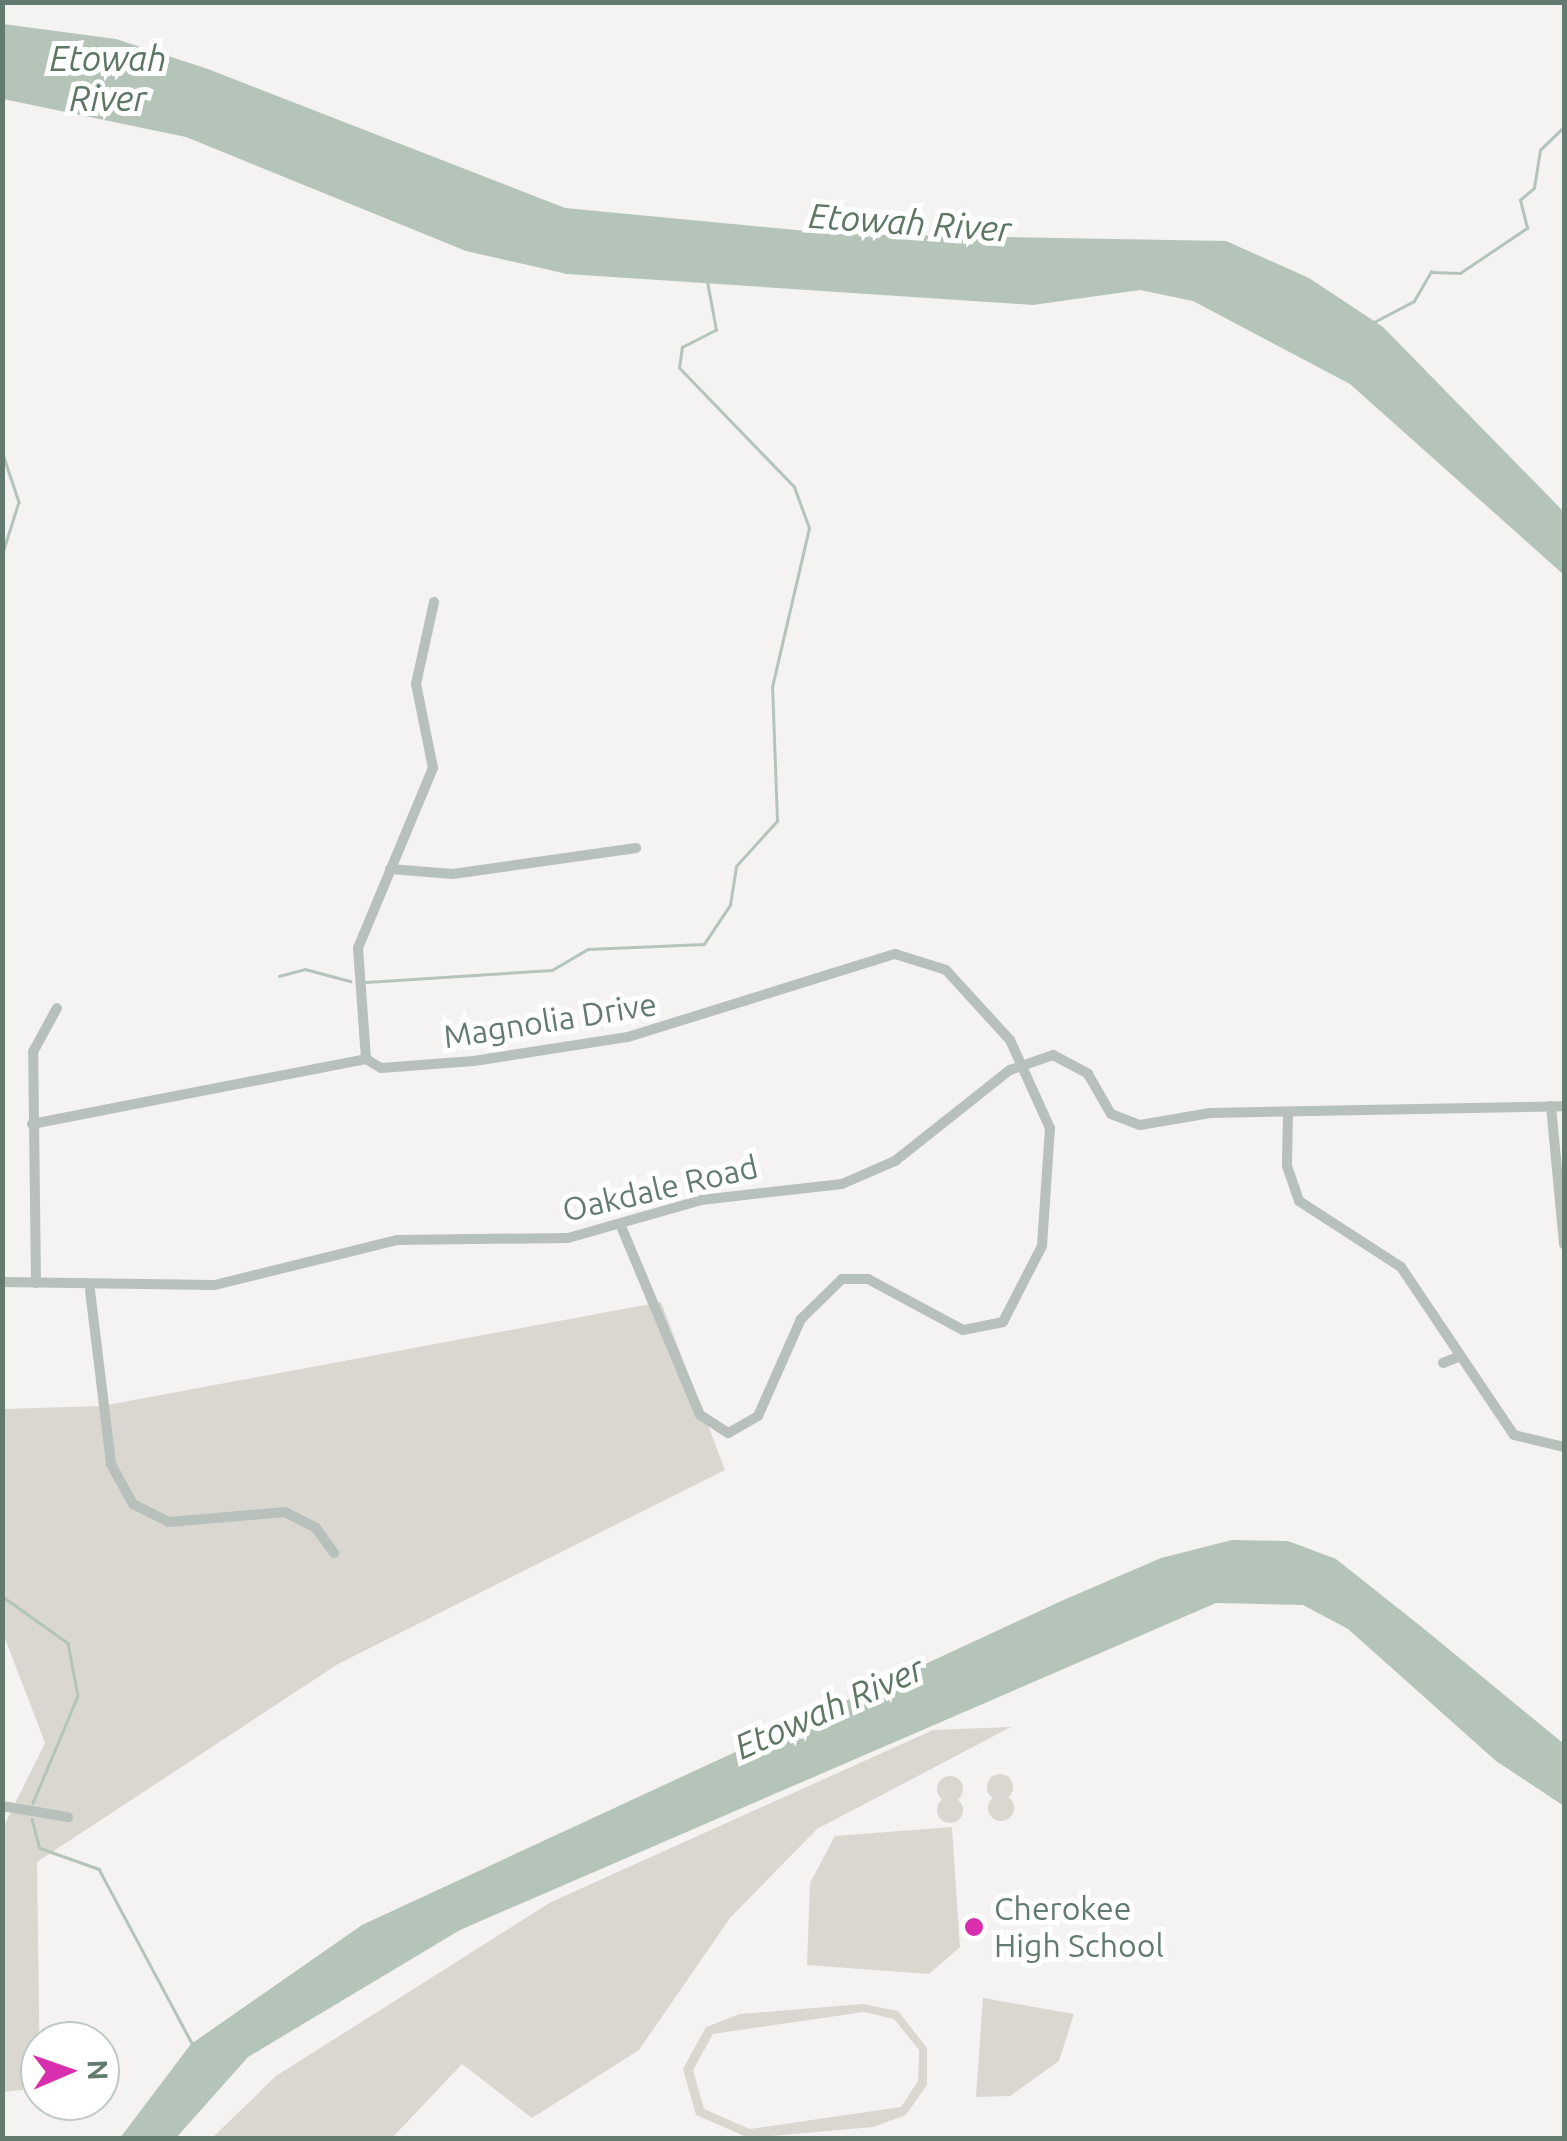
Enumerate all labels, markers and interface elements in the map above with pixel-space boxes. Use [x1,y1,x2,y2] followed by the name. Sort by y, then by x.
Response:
[49,37,167,119] water label: Etowah River
[807,194,1013,250] water label: Etowah River
[441,984,659,1056] street label: Magnolia Drive
[559,1147,761,1229] street label: Oakdale Road
[728,1647,930,1767] water label: Etowah River
[994,1890,1164,1965] place label: Cherokee High School
[963,1916,985,1938] marker: Cherokee High School
[20,2021,120,2121] north arrow
[83,2059,114,2081] text: N

